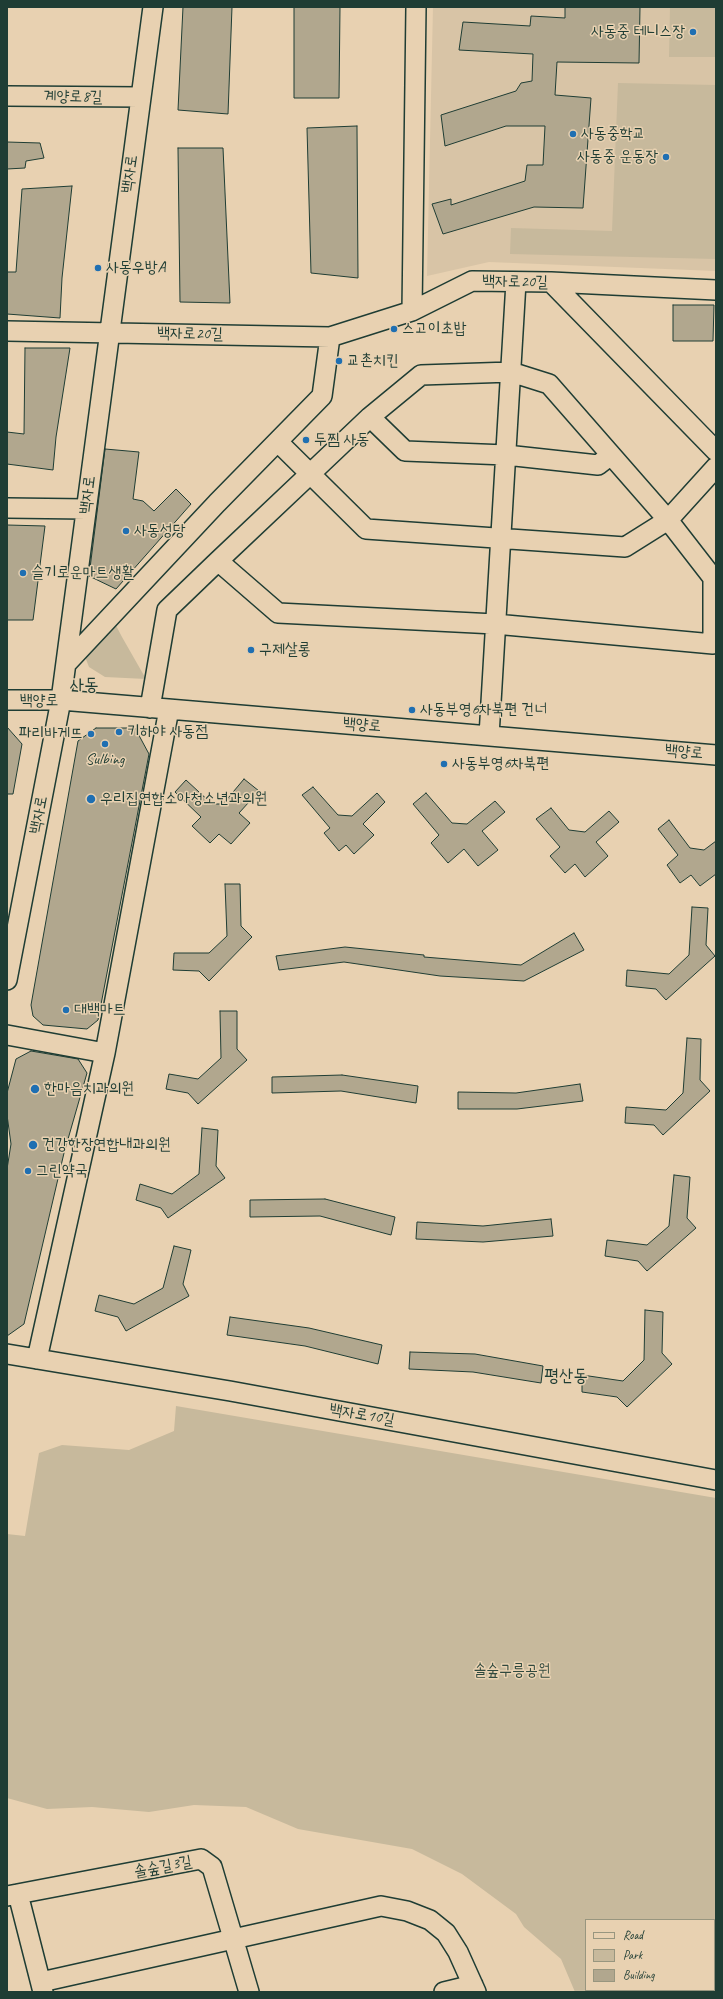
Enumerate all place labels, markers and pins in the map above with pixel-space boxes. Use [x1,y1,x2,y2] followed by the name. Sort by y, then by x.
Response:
[591,22,685,42] place label: 사동중 테니스장
[688,27,698,37] marker: 사동중 테니스장
[581,124,645,144] place label: 사동중학교
[568,129,578,139] marker: 사동중학교
[577,147,658,167] place label: 사동중 운동장
[661,152,671,162] marker: 사동중 운동장
[106,258,166,278] place label: 사동우방A
[93,263,103,273] marker: 사동우방A
[402,319,466,339] place label: 스고이초밥
[389,324,399,334] marker: 스고이초밥
[347,351,398,371] place label: 교촌치킨
[334,356,344,366] marker: 교촌치킨
[314,430,369,450] place label: 두찜 사동
[301,435,311,445] marker: 두찜 사동
[134,521,186,541] place label: 사동성당
[121,526,131,536] marker: 사동성당
[31,563,134,583] place label: 슬기로운마트생활
[18,568,28,578] marker: 슬기로운마트생활
[259,640,310,660] place label: 구제살롱
[246,645,256,655] marker: 구제살롱
[420,700,547,720] place label: 사동부영6차북편 건너
[407,705,417,715] marker: 사동부영6차북편 건너
[127,722,208,742] place label: 키하야 사동점
[19,724,83,744] place label: 파리바게뜨
[114,727,124,737] marker: 키하야 사동점
[86,729,96,739] marker: 파리바게뜨
[100,739,110,749] marker: Sulbing
[85,750,125,770] place label: Sulbing
[452,754,549,774] place label: 사동부영6차북편
[439,759,449,769] marker: 사동부영6차북편
[100,789,267,809] place label: 우리집연합소아청소년과의원
[85,793,97,805] marker: 우리집연합소아청소년과의원
[74,1000,126,1020] place label: 대백마트
[61,1005,71,1015] marker: 대백마트
[44,1079,134,1099] place label: 한마음치과의원
[29,1083,41,1095] marker: 한마음치과의원
[42,1135,171,1155] place label: 건강한장연합내과의원
[27,1139,39,1151] marker: 건강한장연합내과의원
[36,1161,88,1181] place label: 그린약국
[23,1166,33,1176] marker: 그린약국

